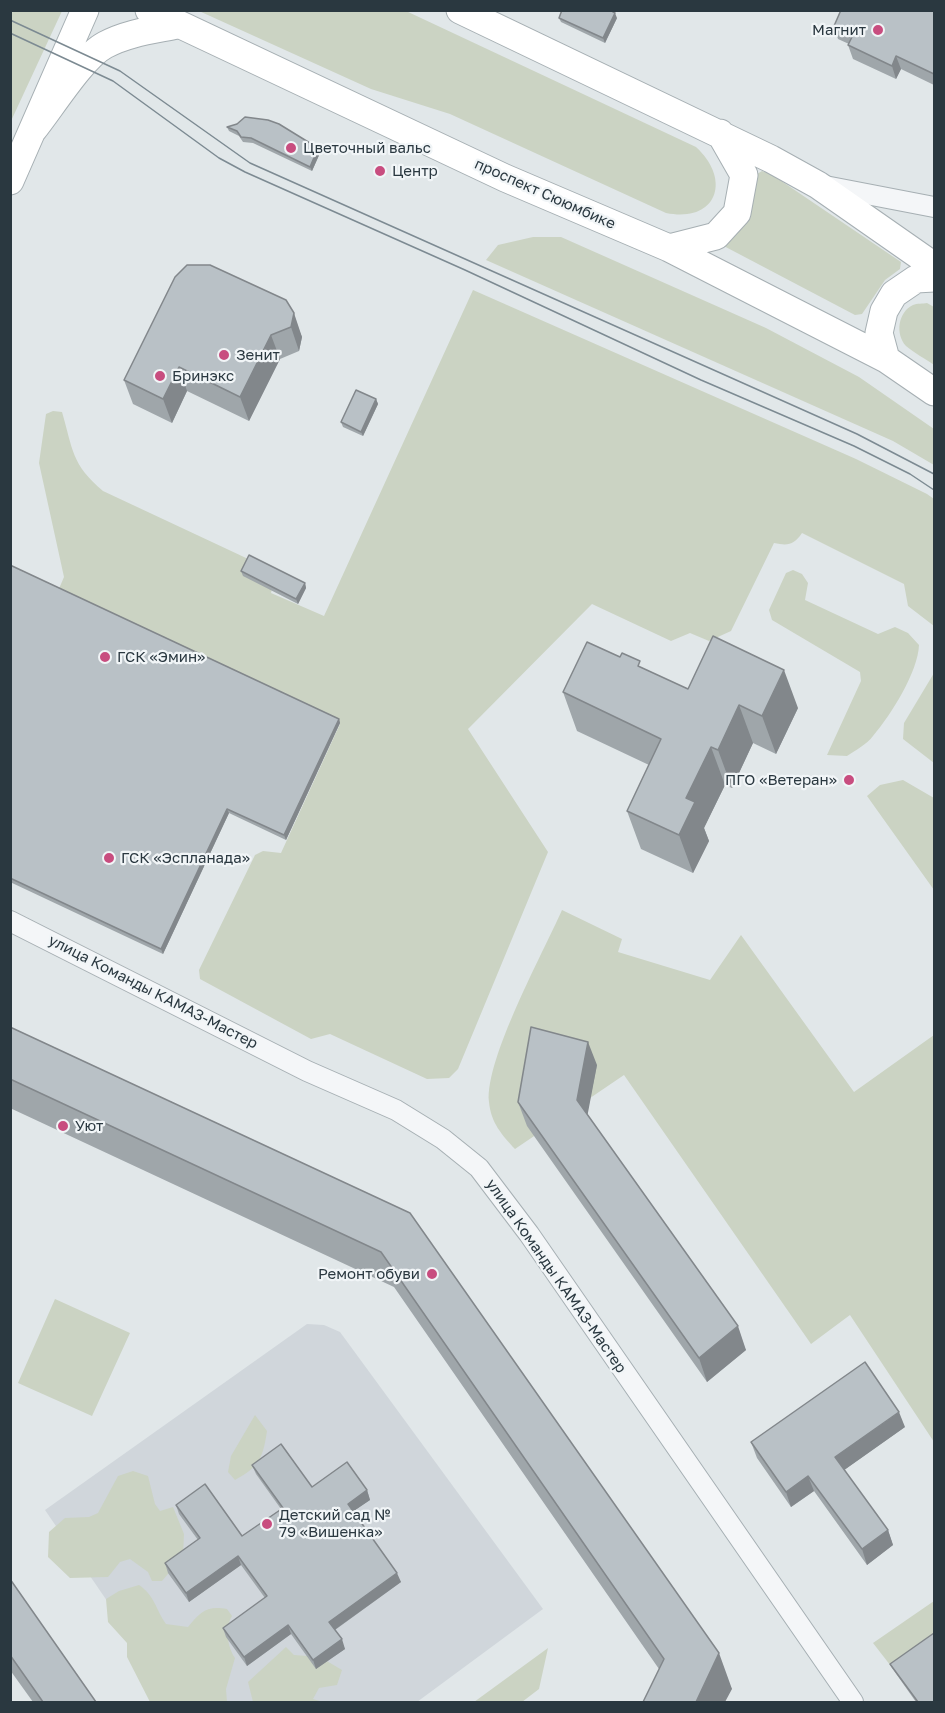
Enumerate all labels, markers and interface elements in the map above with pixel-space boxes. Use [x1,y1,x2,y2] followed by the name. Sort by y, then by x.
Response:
[812,21,866,39] place label: Магнит
[871,23,885,37] marker: Магнит
[303,139,431,157] place label: Цветочный вальс
[284,141,298,155] marker: Цветочный вальс
[472,155,618,233] street label: проспект Сююмбике
[392,162,438,180] place label: Центр
[373,164,387,178] marker: Центр
[236,346,280,364] place label: Зенит
[217,348,231,362] marker: Зенит
[172,367,234,385] place label: Бринэкс
[153,369,167,383] marker: Бринэкс
[117,648,205,666] place label: ГСК «Эмин»
[98,650,112,664] marker: ГСК «Эмин»
[725,771,837,789] place label: ПГО «Ветеран»
[842,773,856,787] marker: ПГО «Ветеран»
[121,849,250,867] place label: ГСК «Эспланада»
[102,851,116,865] marker: ГСК «Эспланада»
[45,931,261,1053] street label: улица Команды КАМАЗ-Мастер
[75,1117,103,1135] place label: Уют
[56,1119,70,1133] marker: Уют
[482,1176,630,1376] street label: улица Команды КАМАЗ-Мастер
[318,1265,420,1283] place label: Ремонт обуви
[425,1267,439,1281] marker: Ремонт обуви
[279,1506,390,1541] place label: Детский сад № 79 «Вишенка»
[260,1517,274,1531] marker: Детский сад № 79 «Вишенка»

